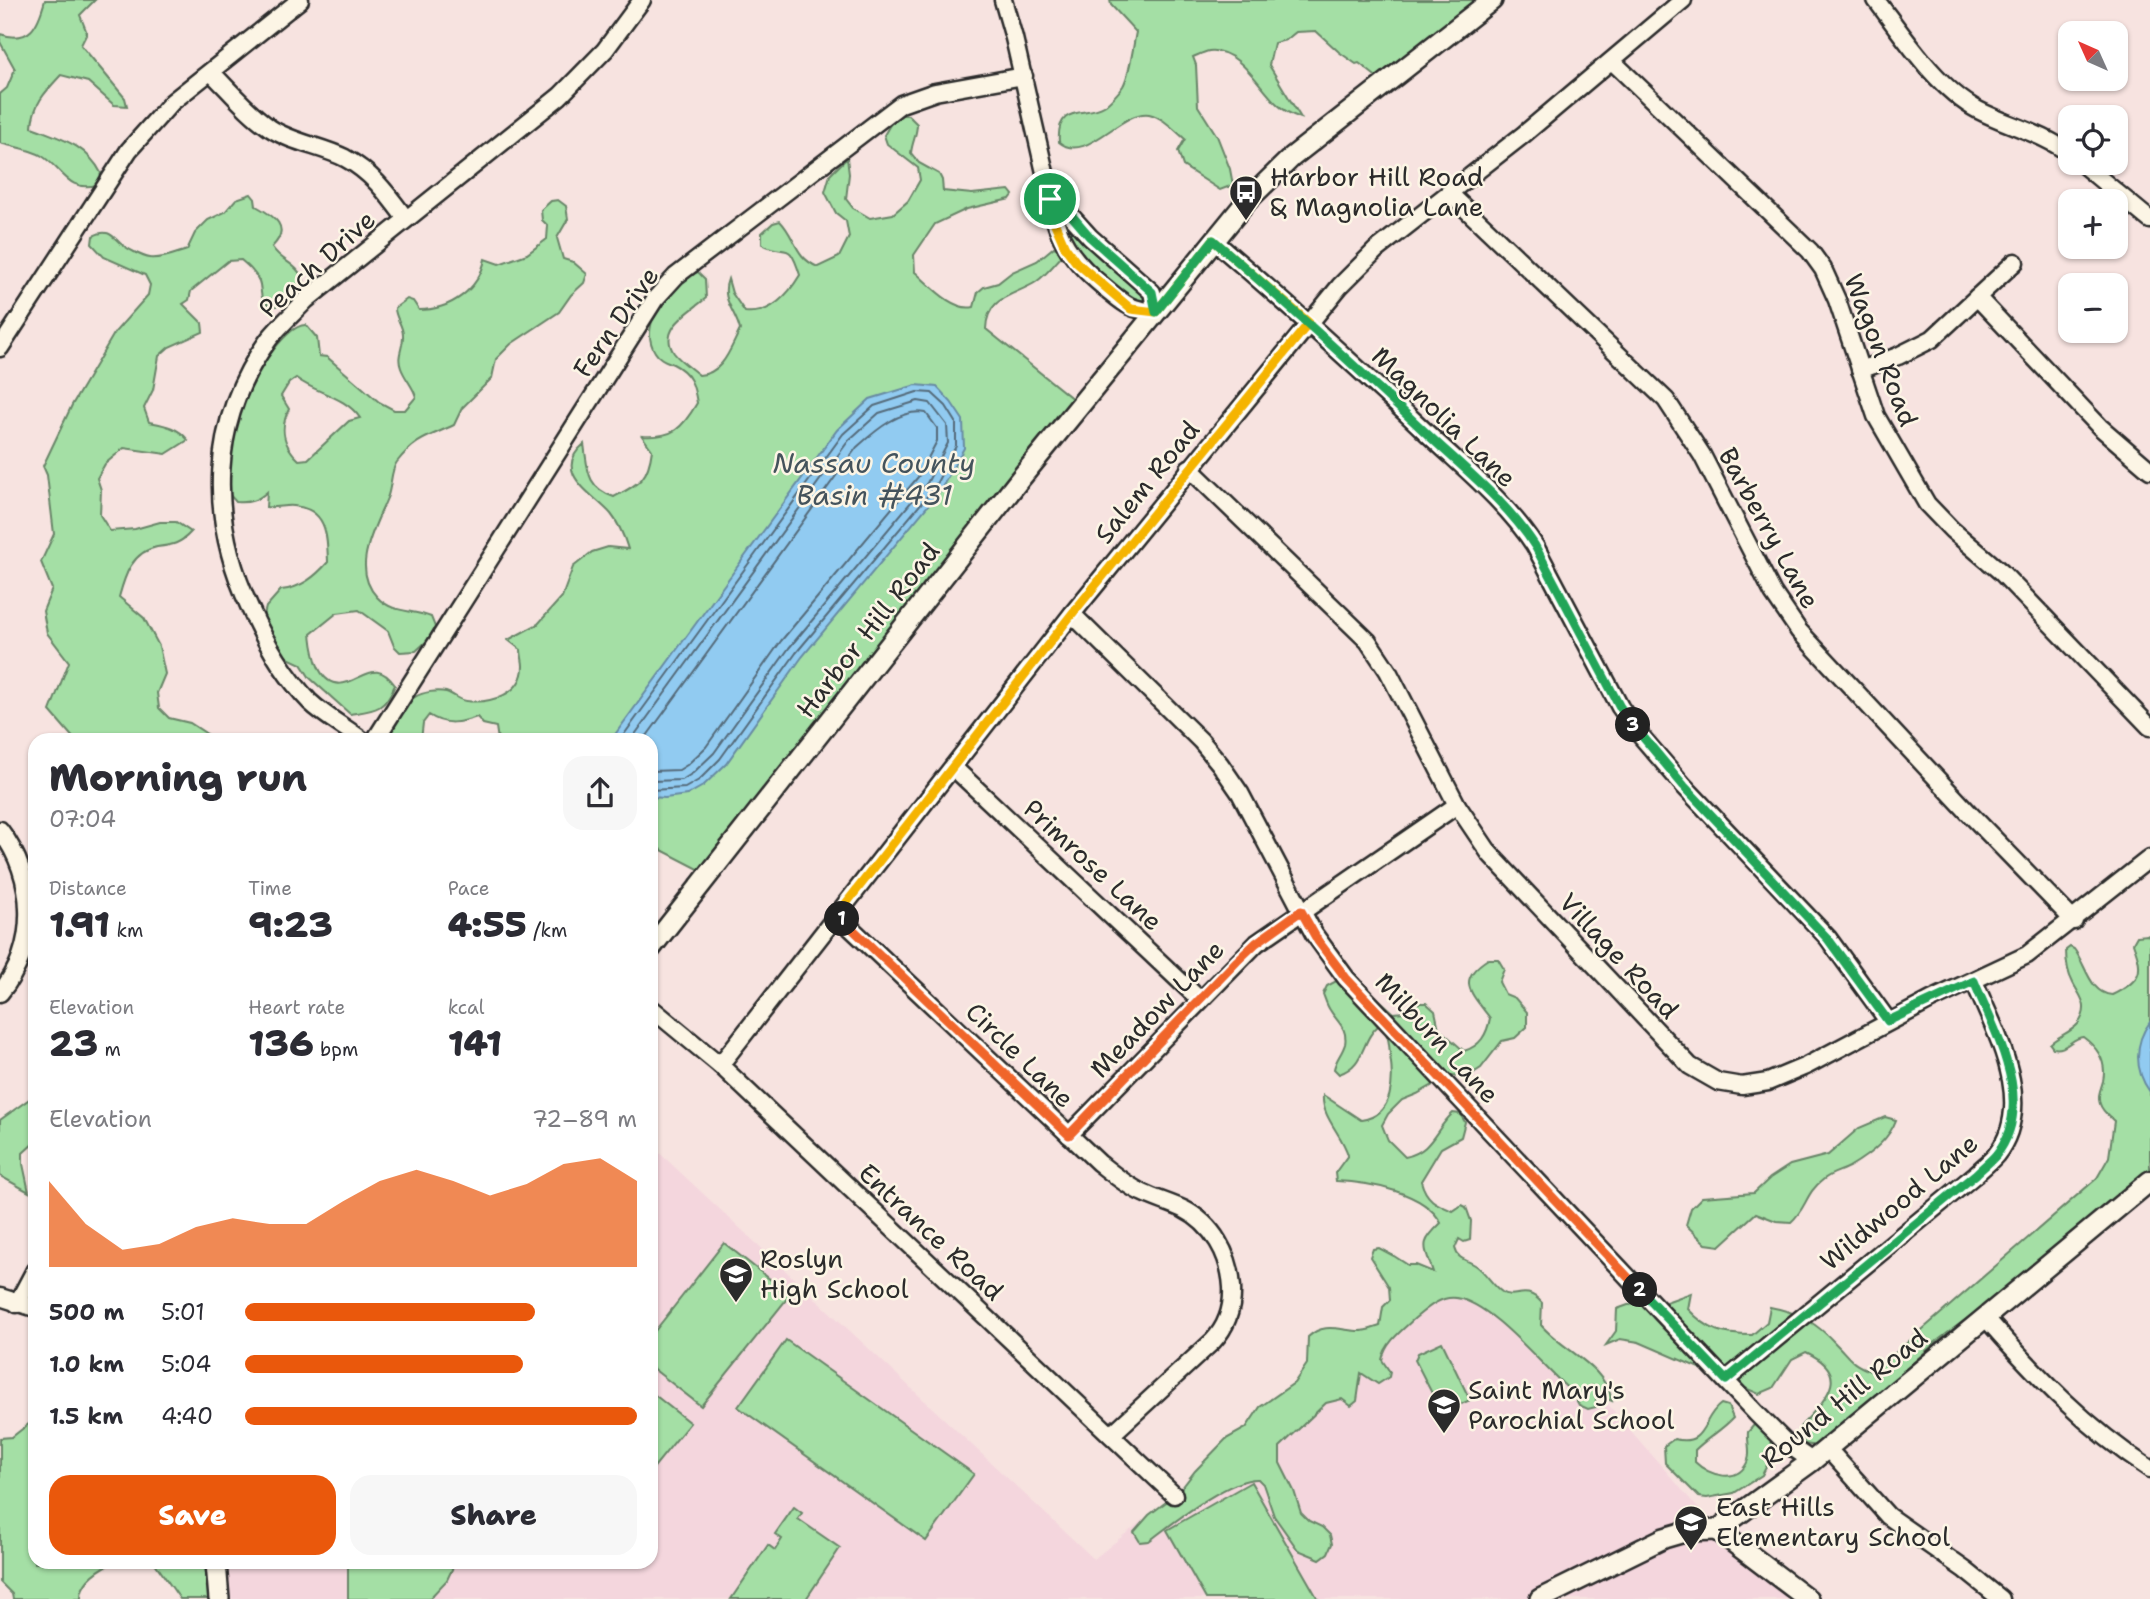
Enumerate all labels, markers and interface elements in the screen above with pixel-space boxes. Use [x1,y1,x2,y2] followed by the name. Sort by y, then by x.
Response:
[2058,21,2128,91] north arrow
[2058,21,2128,343] map controls
[2058,105,2128,175] button: locate
[1270,159,1484,224] place label: Harbor Hill Road & Magnolia Lane
[1020,169,1080,229] pin
[1227,173,1265,222] bus stop icon: Harbor Hill Road & Magnolia Lane
[1031,180,1069,218] icon: arrive
[2058,189,2128,259] button: +
[251,202,383,326] street label: Peach Drive
[565,259,666,384] street label: Fern Drive
[1836,268,1927,431] street label: Wagon Road
[2058,273,2128,343] button: −
[1364,339,1524,495] street label: Magnolia Lane
[1086,413,1207,551] street label: Salem Road
[1711,441,1828,615] street label: Barberry Lane
[773,444,975,514] water label: Nassau County Basin #431
[788,535,947,725] street label: Harbor Hill Road
[1616,708,1650,742] pin: 3
[1626,712,1639,737] text: 3
[49,752,307,803] text: Morning run
[563,756,637,830] button: share
[1016,791,1170,938] street label: Primrose Lane
[49,804,116,834] text: 07:04
[49,876,127,901] text: Distance
[248,876,292,901] text: Time
[448,876,489,901] text: Pace
[1552,885,1687,1026] street label: Village Road
[49,901,110,948] text: 1.91
[248,901,333,948] text: 9:23
[448,901,527,948] text: 4:55
[824,902,860,936] pin: 1
[837,906,846,931] text: 1
[110,918,143,943] text: km
[527,918,567,943] text: /km
[1082,932,1231,1085] street label: Meadow Lane
[1368,965,1507,1111] street label: Milburn Lane
[959,994,1082,1115] street label: Circle Lane
[49,995,134,1020] text: Elevation
[248,995,345,1020] text: Heart rate
[448,995,485,1020] text: kcal
[49,1020,98,1067] text: 23
[248,1020,314,1067] text: 136
[448,1020,502,1067] text: 141
[98,1037,121,1062] text: m
[314,1037,358,1062] text: bpm
[49,1104,152,1134] text: Elevation
[532,1104,637,1134] text: 72–89 m
[1812,1125,1985,1278] street label: Wildwood Lane
[851,1155,1011,1308] street label: Entrance Road
[760,1241,909,1306] place label: Roslyn High School
[717,1255,755,1304] school or university icon: Roslyn High School
[1622,1272,1658,1308] pin: 2
[1633,1277,1646,1302] text: 2
[49,1297,124,1327] text: 500 m
[161,1297,205,1327] text: 5:01
[1753,1320,1934,1476] street label: Round Hill Road
[49,1349,124,1379] text: 1.0 km
[161,1349,211,1379] text: 5:04
[1468,1372,1674,1437] place label: Saint Mary's Parochial School
[1425,1386,1463,1435] school or university icon: Saint Mary's Parochial School
[49,1401,123,1431] text: 1.5 km
[161,1401,213,1431] text: 4:40
[49,1475,336,1555] button: Save
[350,1475,637,1555] button: Share
[1716,1489,1950,1554] place label: East Hills Elementary School
[1672,1503,1710,1552] school or university icon: East Hills Elementary School

